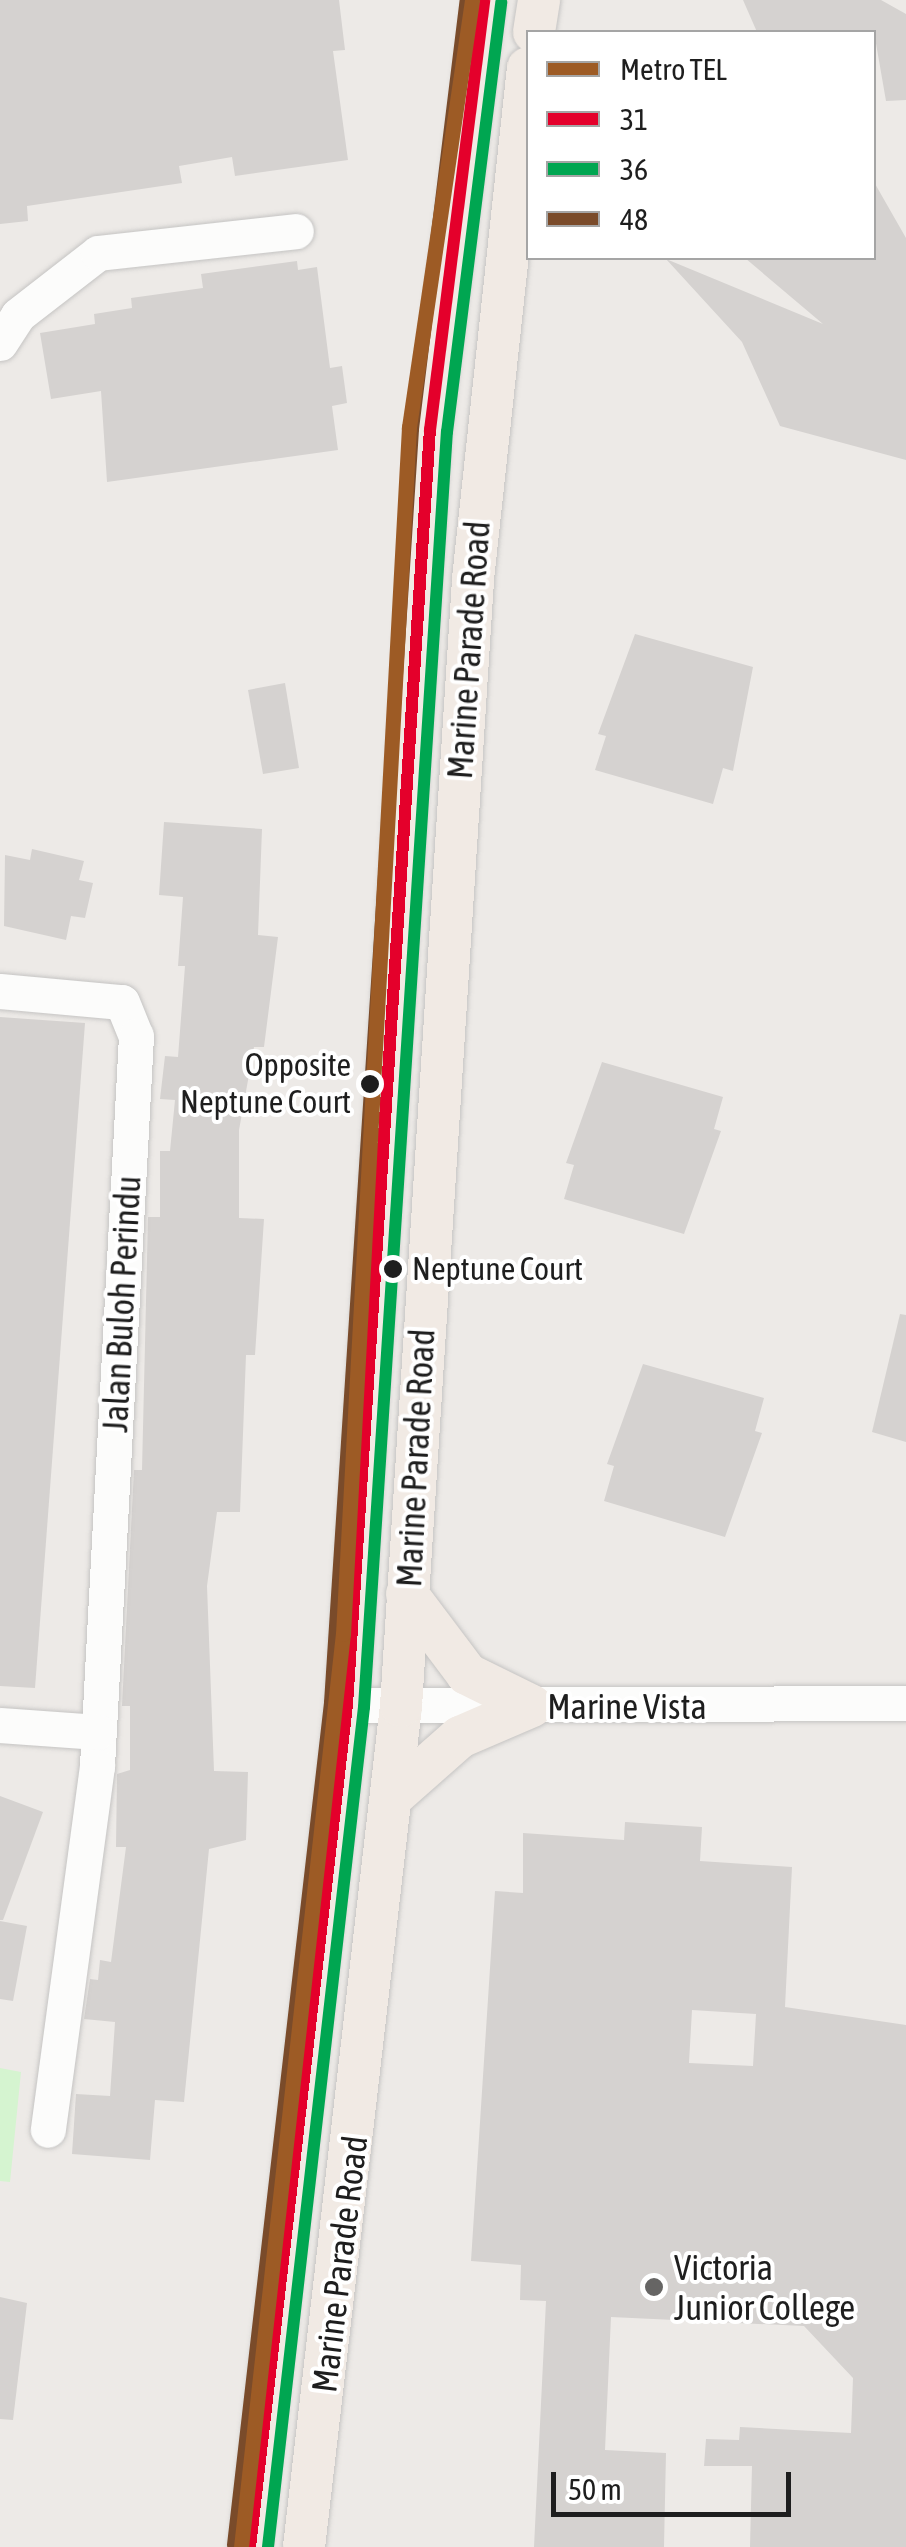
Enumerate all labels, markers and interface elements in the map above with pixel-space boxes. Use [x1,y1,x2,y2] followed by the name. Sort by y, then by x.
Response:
[526,30,876,260] legend
[620,52,727,86] text: Metro TEL
[620,102,648,136] text: 31
[620,152,648,186] text: 36
[620,202,648,236] text: 48
[438,520,498,780] street label: Marine Parade Road
[180,1047,351,1122] place label: Opposite Neptune Court
[360,1074,380,1094] marker: Opposite Neptune Court
[93,1175,149,1433] street label: Jalan Buloh Perindu
[412,1250,583,1288] place label: Neptune Court
[383,1259,403,1279] marker: Neptune Court
[387,1328,443,1588] street label: Marine Parade Road
[547,1685,707,1727] street label: Marine Vista
[302,2133,376,2395] street label: Marine Parade Road
[674,2246,855,2328] place label: Victoria Junior College
[643,2276,665,2298] marker: Victoria Junior College
[556,2452,796,2514] scale bar
[568,2472,622,2506] text: 50 m

